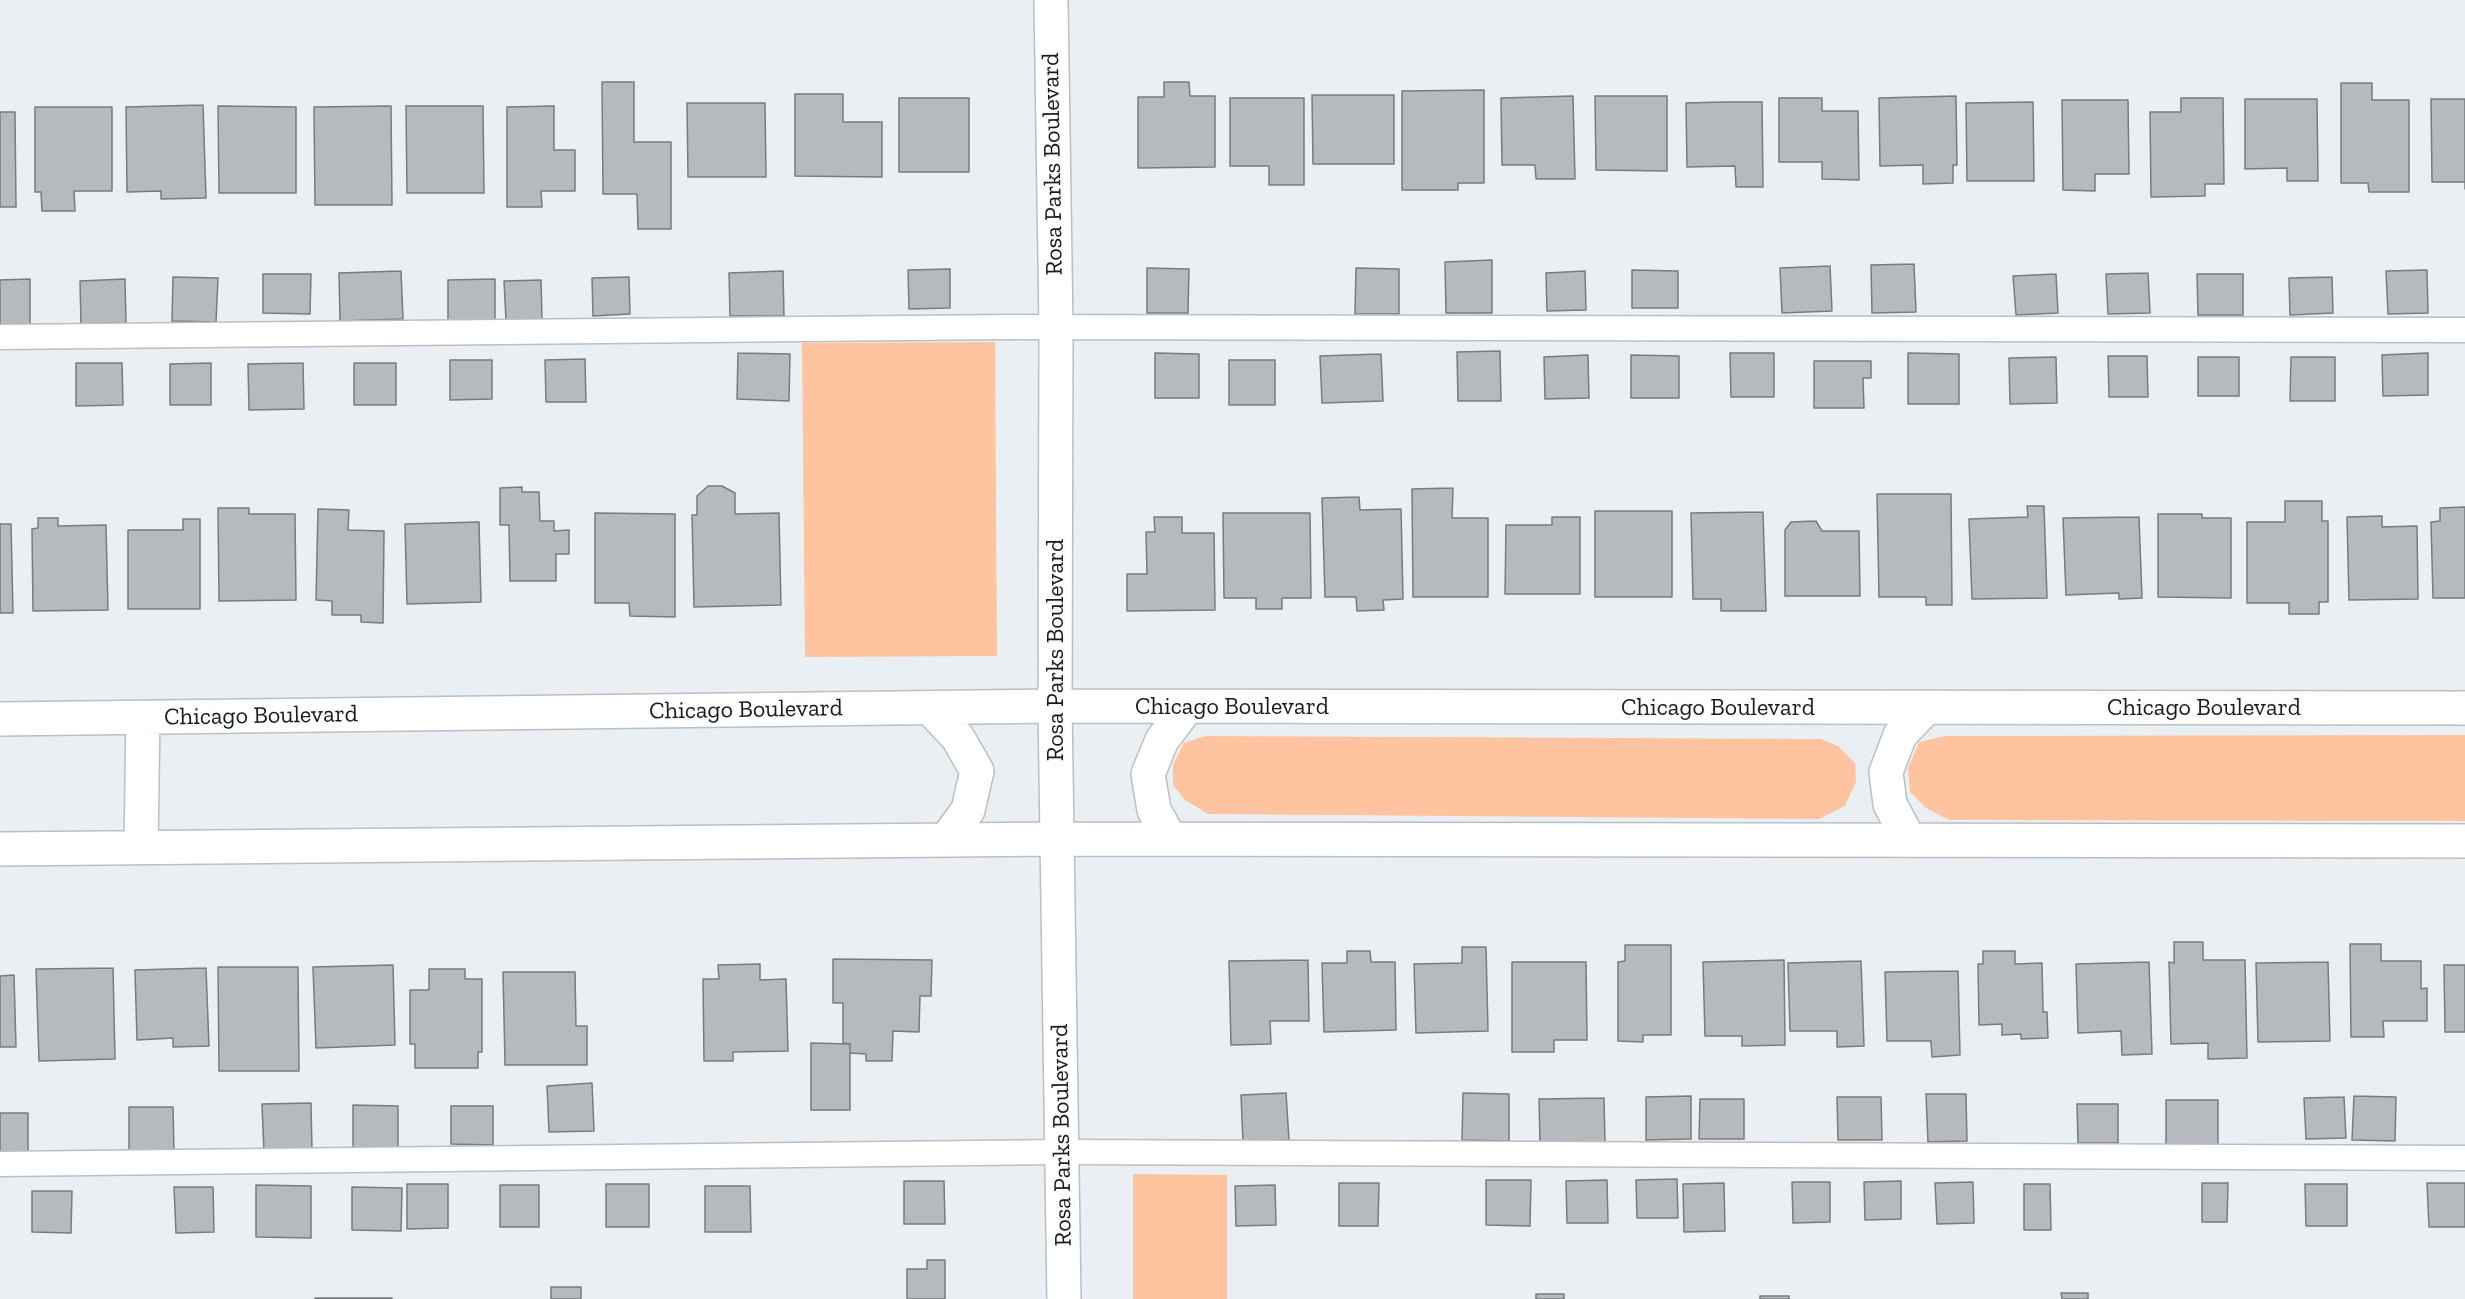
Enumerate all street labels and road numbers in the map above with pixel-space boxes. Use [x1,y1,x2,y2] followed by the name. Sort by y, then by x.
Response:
[1037,52,1069,276] street label: Rosa Parks Boulevard
[1042,539,1070,761] street label: Rosa Parks Boulevard
[1135,693,1329,721] street label: Chicago Boulevard
[649,694,843,726] street label: Chicago Boulevard
[1621,694,1815,722] street label: Chicago Boulevard
[2107,694,2301,722] street label: Chicago Boulevard
[164,700,358,732] street label: Chicago Boulevard
[1046,1023,1078,1247] street label: Rosa Parks Boulevard

